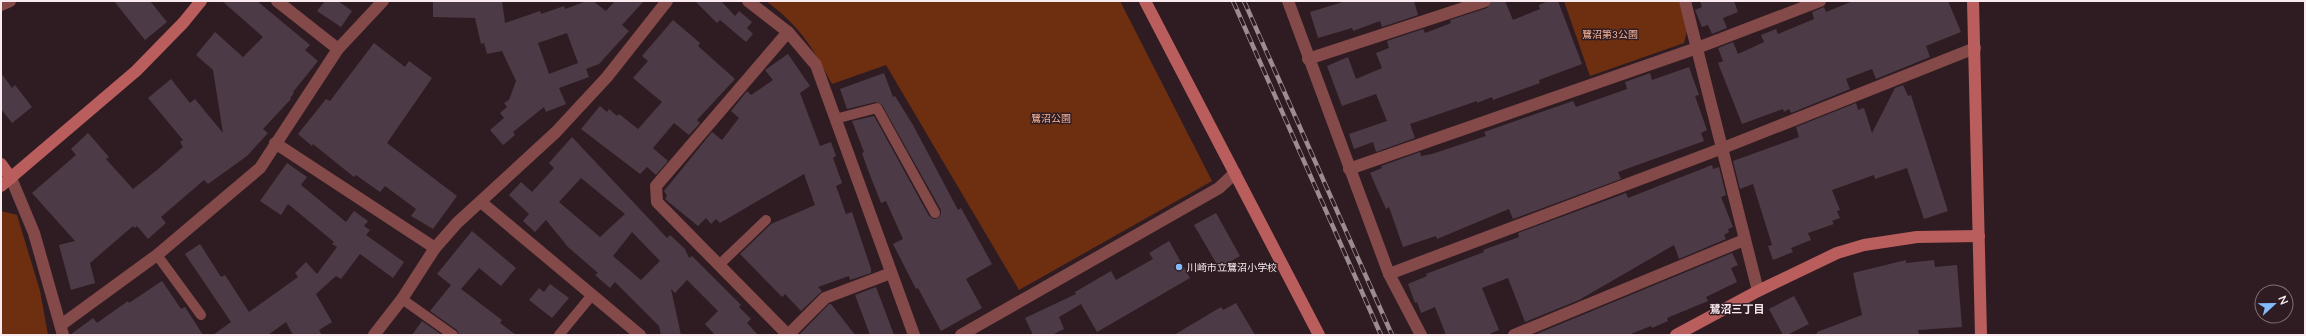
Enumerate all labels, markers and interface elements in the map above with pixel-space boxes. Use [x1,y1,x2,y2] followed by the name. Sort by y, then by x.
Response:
[1582,28,1638,40] park label: 鷺沼第3公園
[1031,112,1071,124] park label: 鷺沼公園
[1187,261,1277,273] place label: 川崎市立鷺沼小学校
[1174,262,1184,272] marker: 川崎市立鷺沼小学校
[2254,284,2294,324] north arrow
[2276,294,2291,306] text: N
[1710,302,1765,315] district label: 鷺沼三丁目

